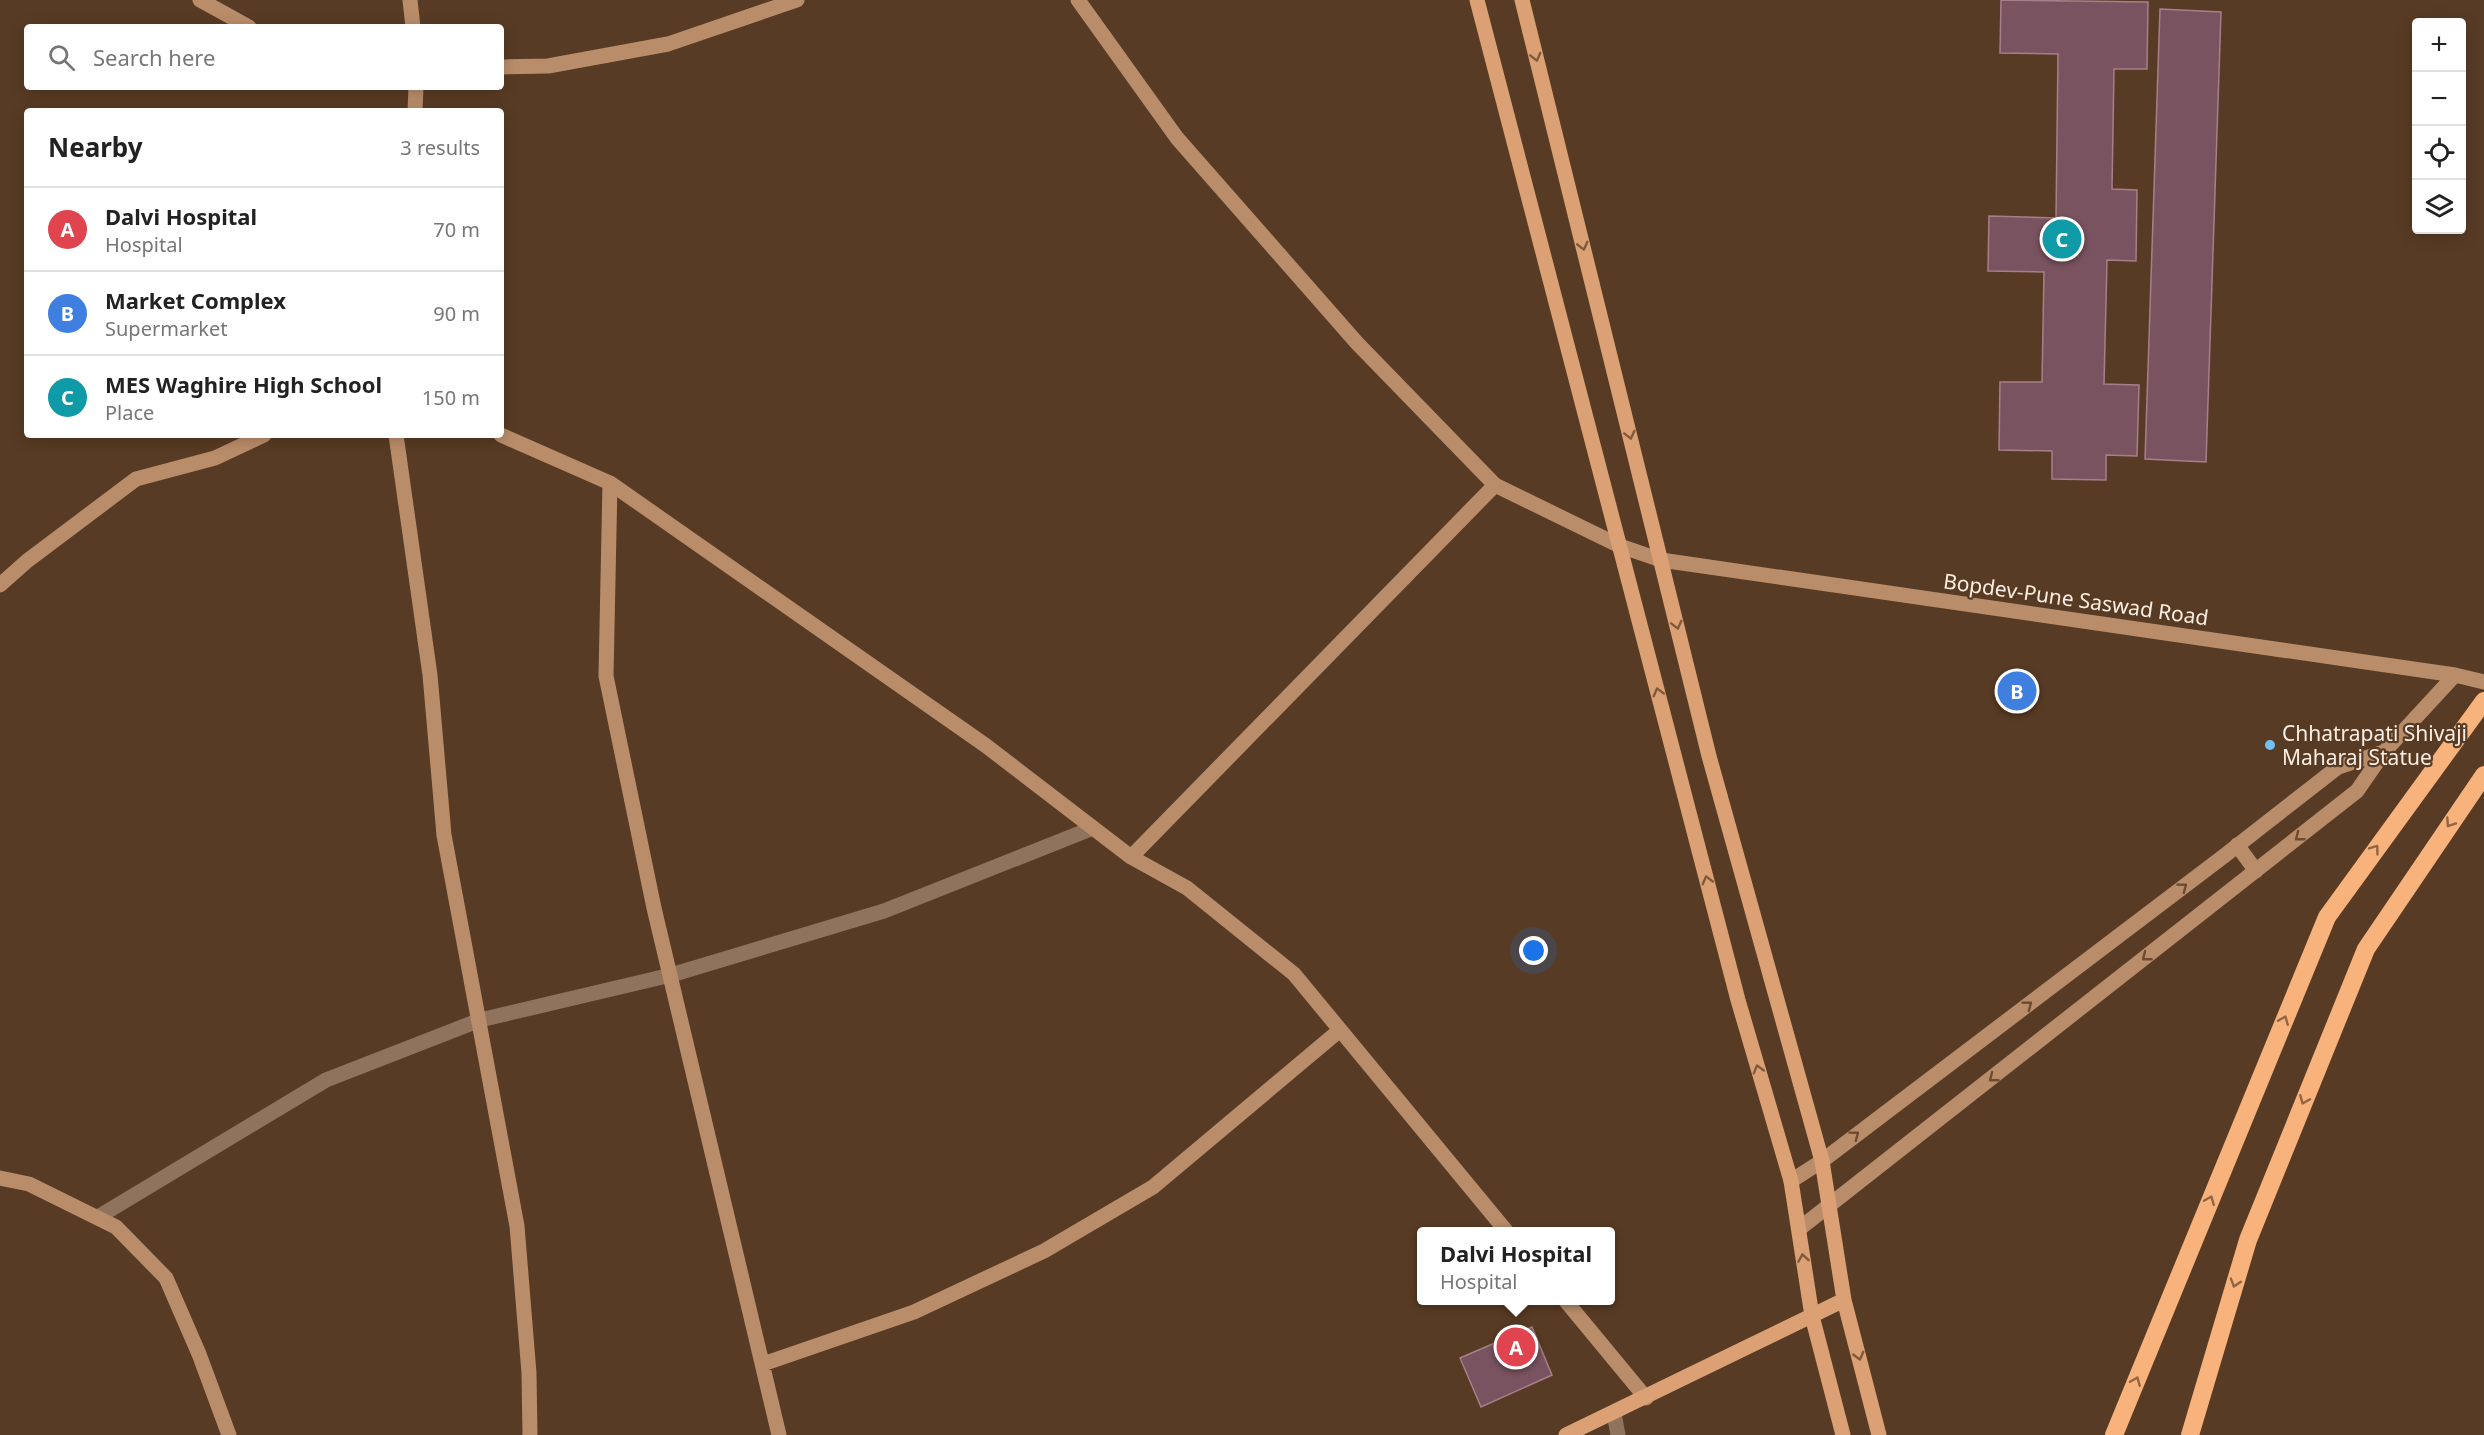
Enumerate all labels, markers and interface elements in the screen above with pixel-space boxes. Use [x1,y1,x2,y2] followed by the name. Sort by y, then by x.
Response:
[2412,18,2466,234] map controls
[2412,18,2466,72] button: +
[24,24,504,90] search box
[45,41,78,74] icon: search
[93,42,215,72] text: Search here
[1529,52,1542,62] one-way arrow
[2412,72,2466,126] button: −
[2412,126,2466,180] button: locate
[48,129,143,165] text: Nearby
[400,134,480,161] text: 3 results
[2412,180,2466,234] button: layers
[105,201,257,231] text: Dalvi Hospital
[61,216,74,243] text: A
[433,216,480,243] text: 70 m
[2042,216,2082,262] pin: C
[105,231,183,258] text: Hospital
[1576,241,1589,251] one-way arrow
[105,285,286,315] text: Market Complex
[61,300,74,327] text: B
[433,300,480,327] text: 90 m
[105,315,228,342] text: Supermarket
[105,369,382,399] text: MES Waghire High School
[61,384,74,411] text: C
[422,384,480,411] text: 150 m
[105,399,154,426] text: Place
[1623,430,1636,440] one-way arrow
[1942,567,2210,631] street label: Bopdev-Pune Saswad Road
[1669,619,1682,629] one-way arrow
[1998,668,2036,714] pin: B
[1653,687,1665,698] one-way arrow
[2282,719,2467,771] place label: Chhatrapati Shivaji Maharaj Statue
[2263,738,2277,752] marker: Chhatrapati Shivaji Maharaj Statue
[2447,816,2458,827] one-way arrow
[2295,829,2306,840] one-way arrow
[2368,845,2379,856] one-way arrow
[1702,876,1715,886] one-way arrow
[2177,883,2188,894] one-way arrow
[1519,936,1548,965] your location
[2142,950,2153,961] one-way arrow
[2021,1001,2032,1012] one-way arrow
[2277,1015,2289,1026] one-way arrow
[1753,1064,1765,1075] one-way arrow
[1989,1071,2000,1082] one-way arrow
[2299,1095,2312,1105] one-way arrow
[1849,1131,1860,1142] one-way arrow
[2203,1196,2215,1207] one-way arrow
[1417,1227,1615,1305] popup
[1440,1238,1592,1268] text: Dalvi Hospital
[1797,1253,1810,1263] one-way arrow
[1440,1268,1518,1295] text: Hospital
[2230,1277,2242,1288] one-way arrow
[1496,1324,1536,1370] pin: A
[1851,1351,1864,1361] one-way arrow
[2129,1376,2141,1387] one-way arrow

